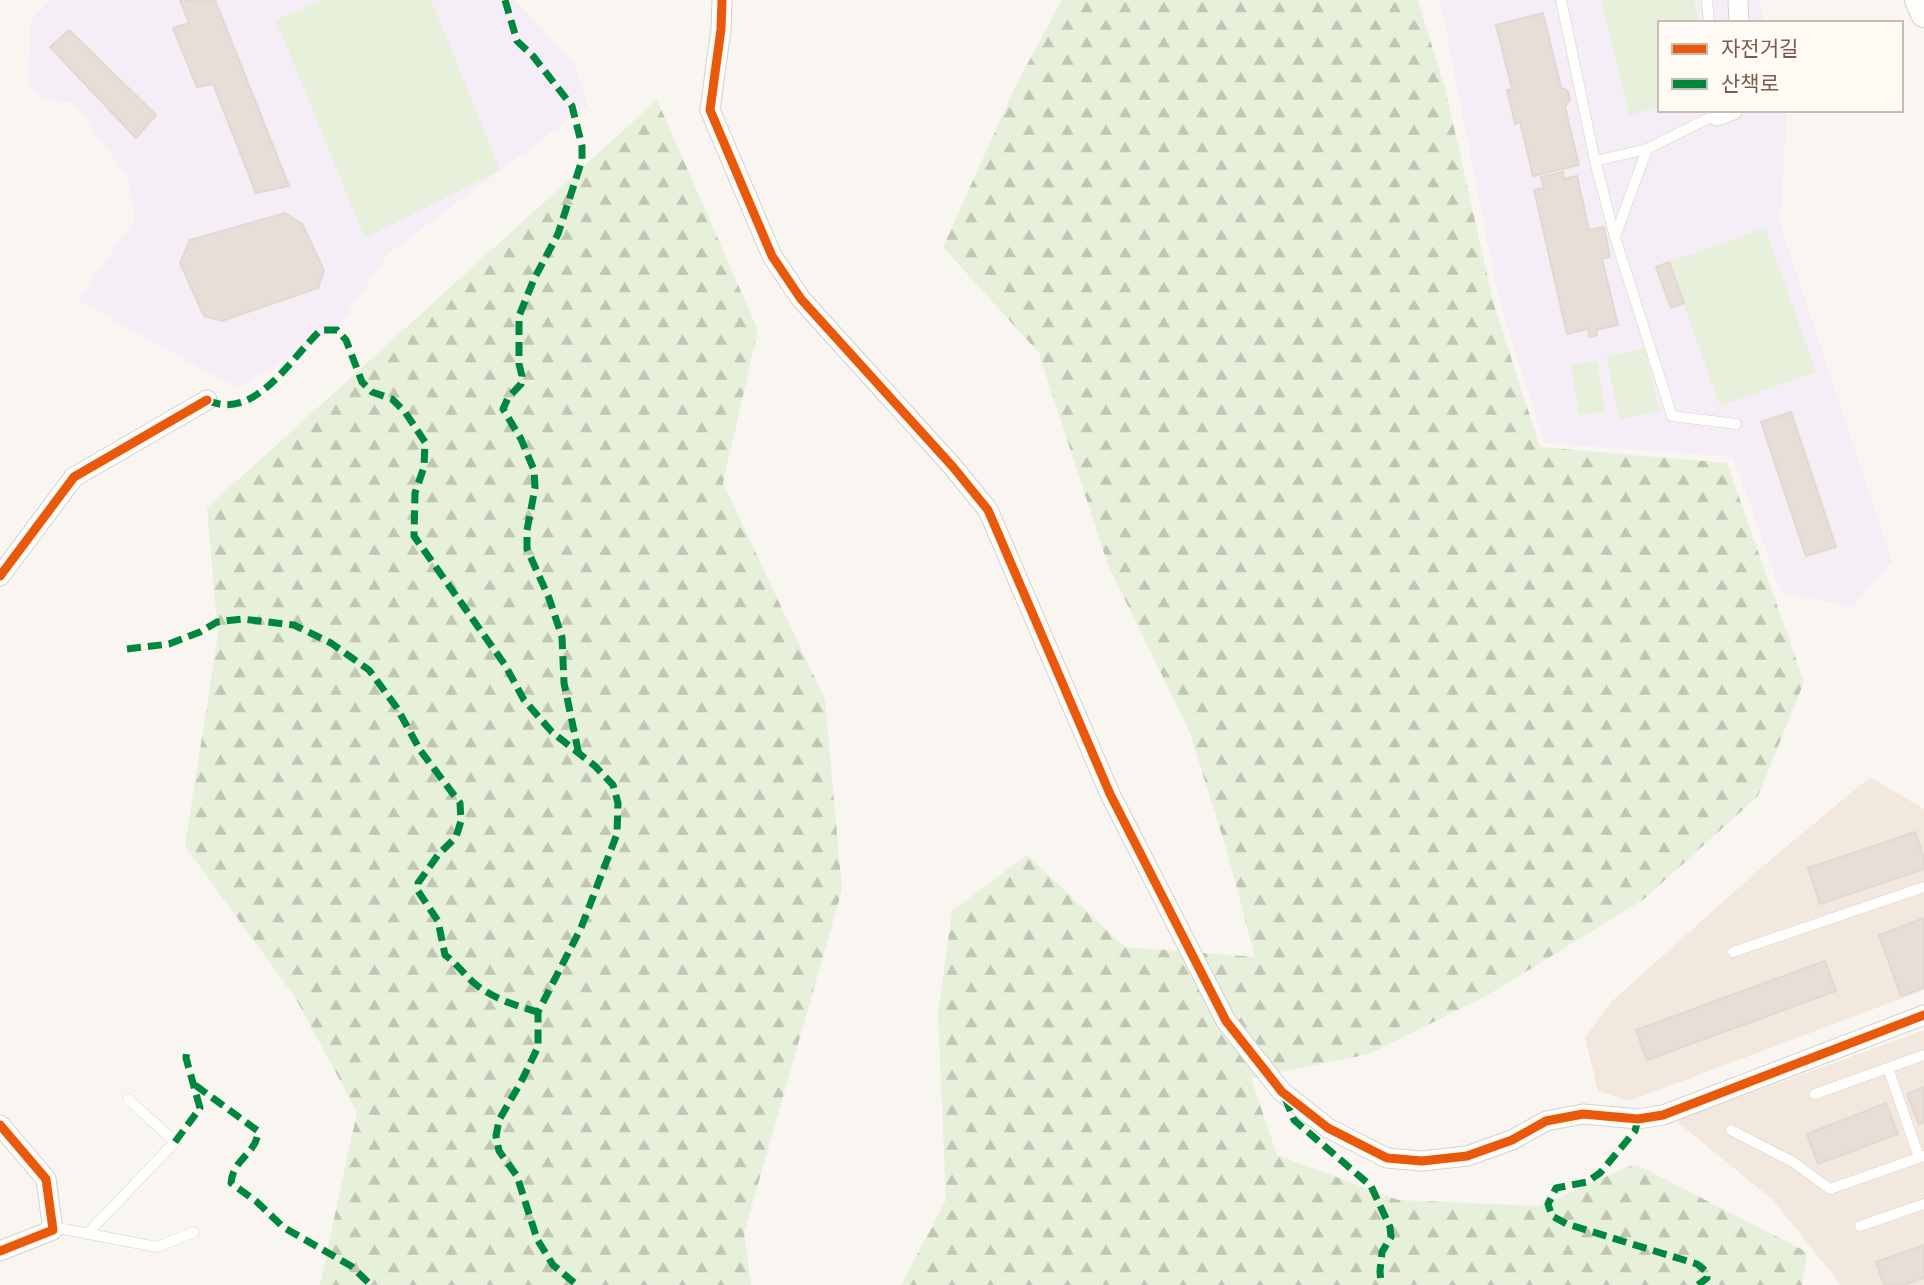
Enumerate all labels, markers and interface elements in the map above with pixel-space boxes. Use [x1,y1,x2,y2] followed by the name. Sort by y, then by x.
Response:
[1658,21,1903,112] legend
[1721,35,1798,60] text: 자전거길
[1721,70,1779,95] text: 산책로

